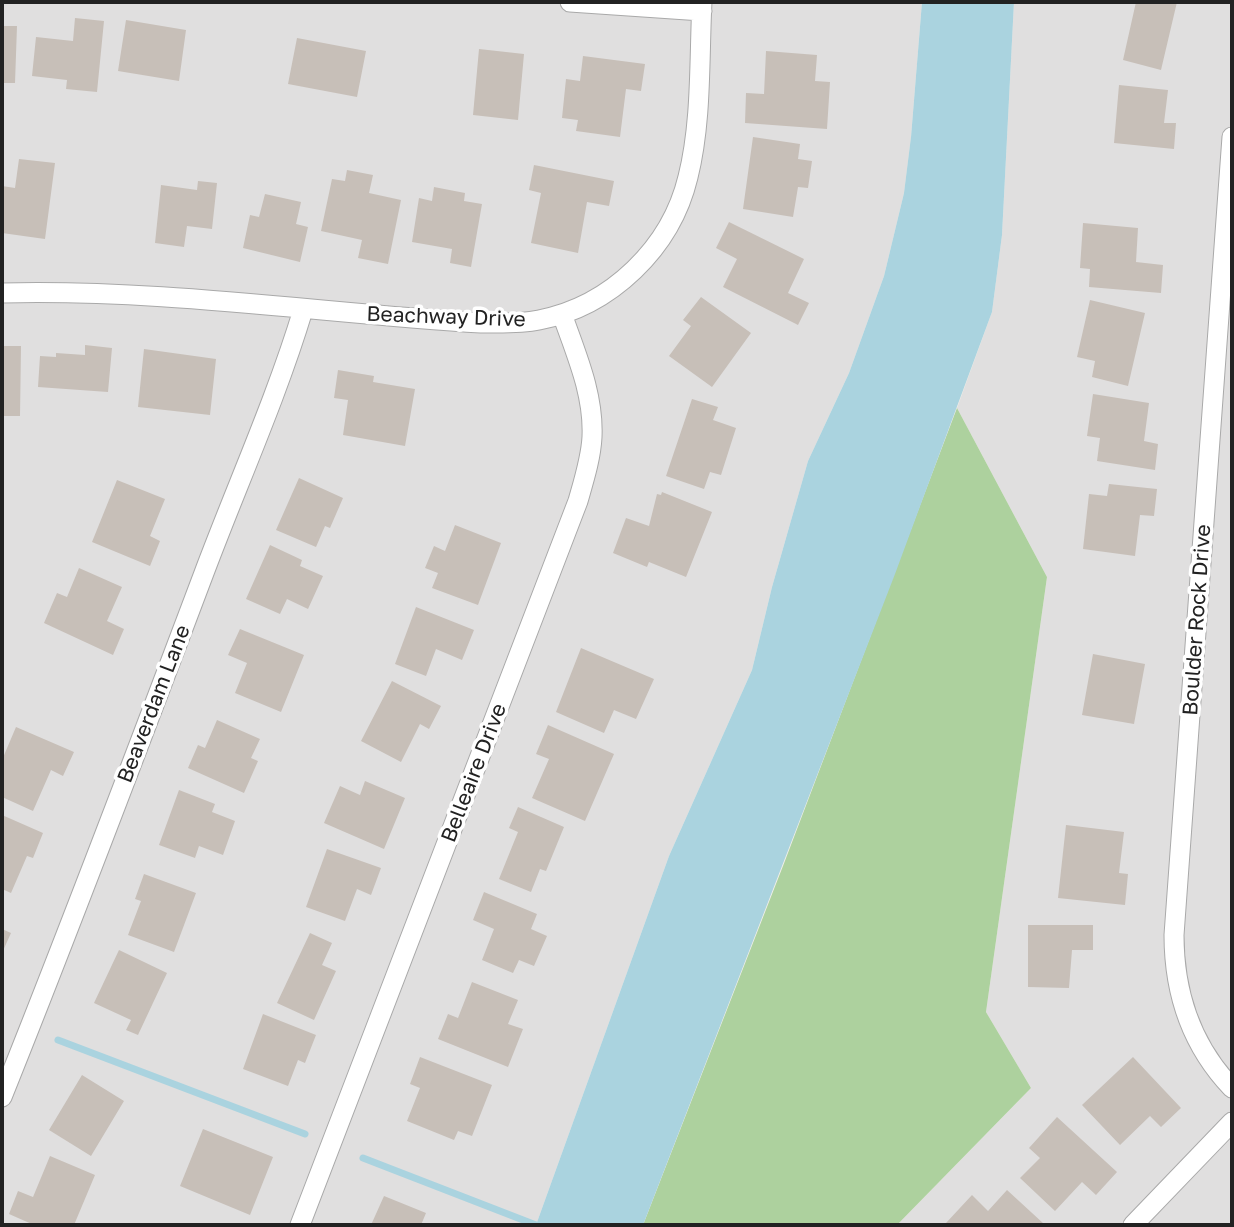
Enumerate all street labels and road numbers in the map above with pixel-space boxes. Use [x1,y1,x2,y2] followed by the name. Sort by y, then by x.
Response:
[366,302,526,332] street label: Beachway Drive
[1178,524,1216,716] street label: Boulder Rock Drive
[112,622,196,786] street label: Beaverdam Lane
[436,700,512,846] street label: Belleaire Drive

